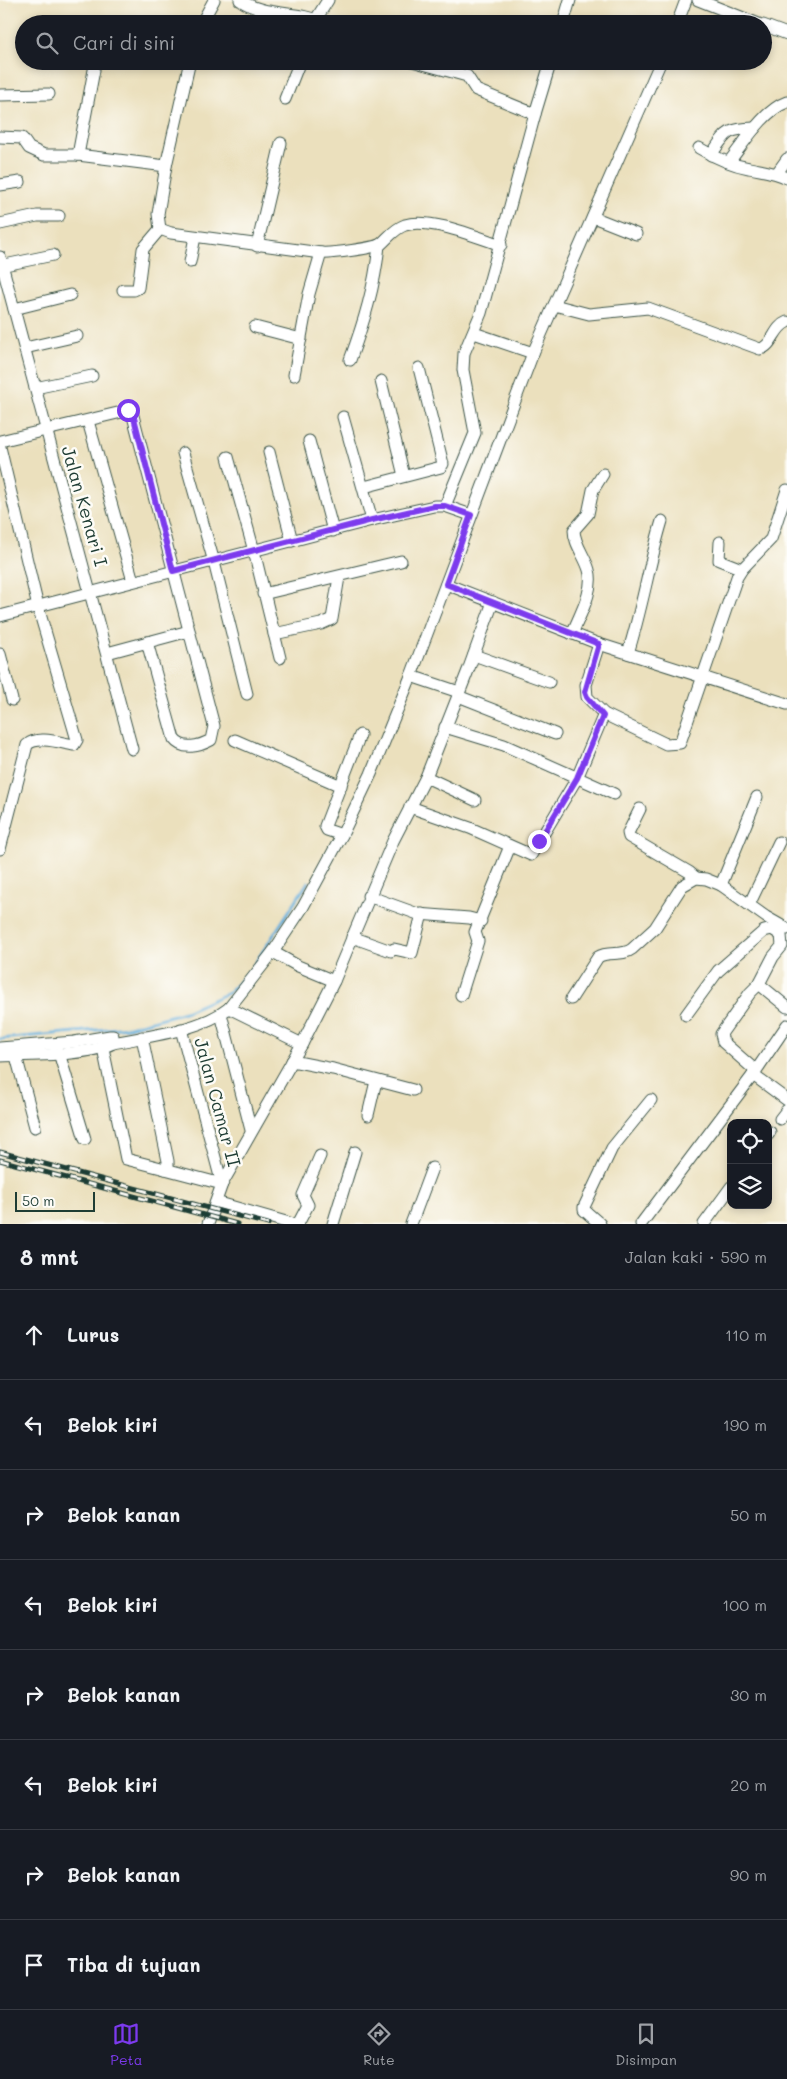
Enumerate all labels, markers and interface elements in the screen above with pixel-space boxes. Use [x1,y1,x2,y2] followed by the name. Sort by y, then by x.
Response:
[15,15,772,70] search box
[33,29,61,57] icon: search
[73,30,175,55] text: Cari di sini
[117,399,140,422] route start
[56,443,114,569] street label: Jalan Kenari I
[528,830,551,853] route end
[189,1035,247,1169] street label: Jalan Camar II
[727,1119,772,1209] map controls
[727,1119,772,1164] button: locate
[727,1164,772,1209] button: layers
[15,1189,95,1212] scale bar
[22,1191,54,1210] text: 50 m
[20,1243,79,1270] text: 8 mnt
[625,1246,767,1267] text: Jalan kaki · 590 m
[20,1321,48,1349] icon: ahead
[67,1322,119,1347] text: Lurus
[725,1324,767,1345] text: 110 m
[20,1411,48,1439] icon: left
[67,1412,158,1437] text: Belok kiri
[723,1414,767,1435] text: 190 m
[20,1501,48,1529] icon: right
[67,1502,180,1527] text: Belok kanan
[730,1504,767,1525] text: 50 m
[20,1591,48,1619] icon: left
[67,1592,158,1617] text: Belok kiri
[722,1594,767,1615] text: 100 m
[20,1681,48,1709] icon: right
[67,1682,180,1707] text: Belok kanan
[730,1684,767,1705] text: 30 m
[20,1771,48,1799] icon: left
[67,1772,158,1797] text: Belok kiri
[730,1774,767,1795] text: 20 m
[20,1861,48,1889] icon: right
[67,1862,180,1887] text: Belok kanan
[730,1864,767,1885] text: 90 m
[20,1951,48,1979] icon: arrive
[67,1952,200,1977] text: Tiba di tujuan
[110,2020,142,2069] tab: Peta
[363,2020,395,2069] tab: Rute
[615,2020,677,2069] tab: Disimpan

